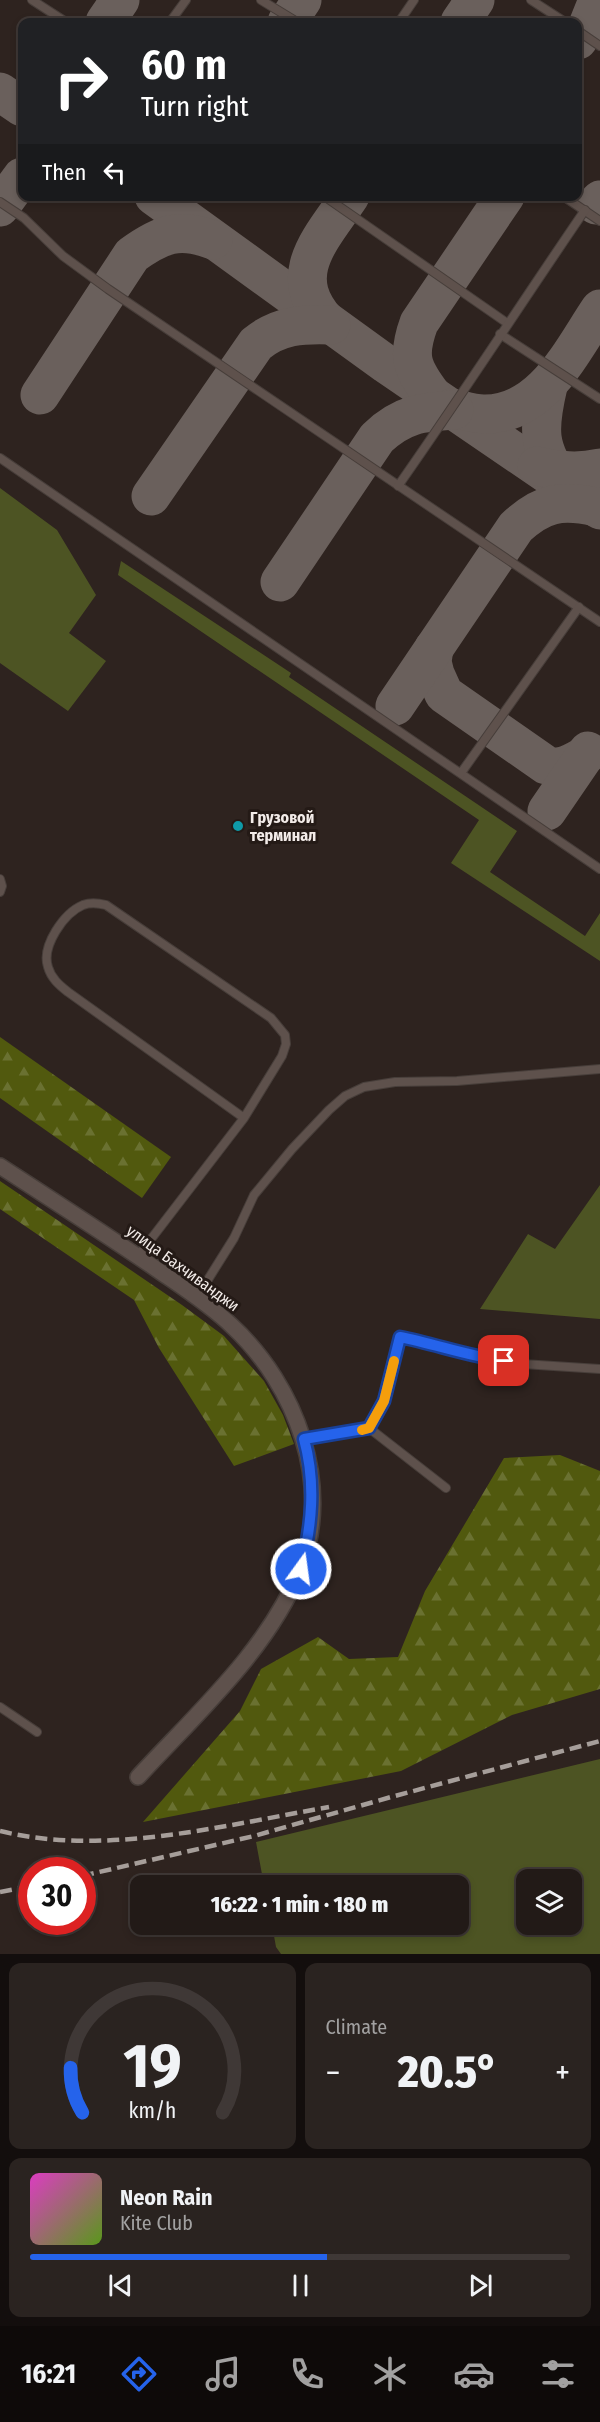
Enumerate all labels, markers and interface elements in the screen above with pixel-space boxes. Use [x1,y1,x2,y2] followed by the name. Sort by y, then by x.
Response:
[141,40,227,90] text: 60 m
[42,42,120,120] icon: right
[141,91,249,123] text: Turn right
[98,156,131,189] icon: left
[42,159,86,186] text: Then
[250,808,316,845] place label: Грузовой терминал
[231,819,245,833] marker: Грузовой терминал
[123,1221,243,1315] street label: улица Бахчиванджи
[478,1335,529,1386] pin
[487,1344,520,1377] icon: arrive
[269,1537,333,1601] position arrow
[18,1857,96,1935] speed limit sign: 30
[516,1869,582,1935] map controls
[516,1869,582,1935] button: layers
[211,1891,388,1918] text: 16:22 · 1 min · 180 m
[326,2015,387,2039] text: Climate
[123,2029,182,2104] text: 19
[398,2045,498,2099] text: 20.5°
[326,2053,340,2093] text: −
[555,2053,570,2093] text: +
[128,2098,176,2124] text: km/h
[120,2184,213,2211] text: Neon Rain
[120,2211,193,2235] text: Kite Club
[104,2269,137,2302] icon: previous
[284,2269,317,2302] icon: pause
[464,2269,497,2302] icon: next
[118,2353,160,2395] icon: directions
[202,2353,244,2395] icon: music
[286,2353,328,2395] icon: phone
[369,2353,411,2395] icon: climate
[453,2353,495,2395] icon: car
[537,2353,579,2395] icon: filters
[21,2358,76,2390] text: 16:21

